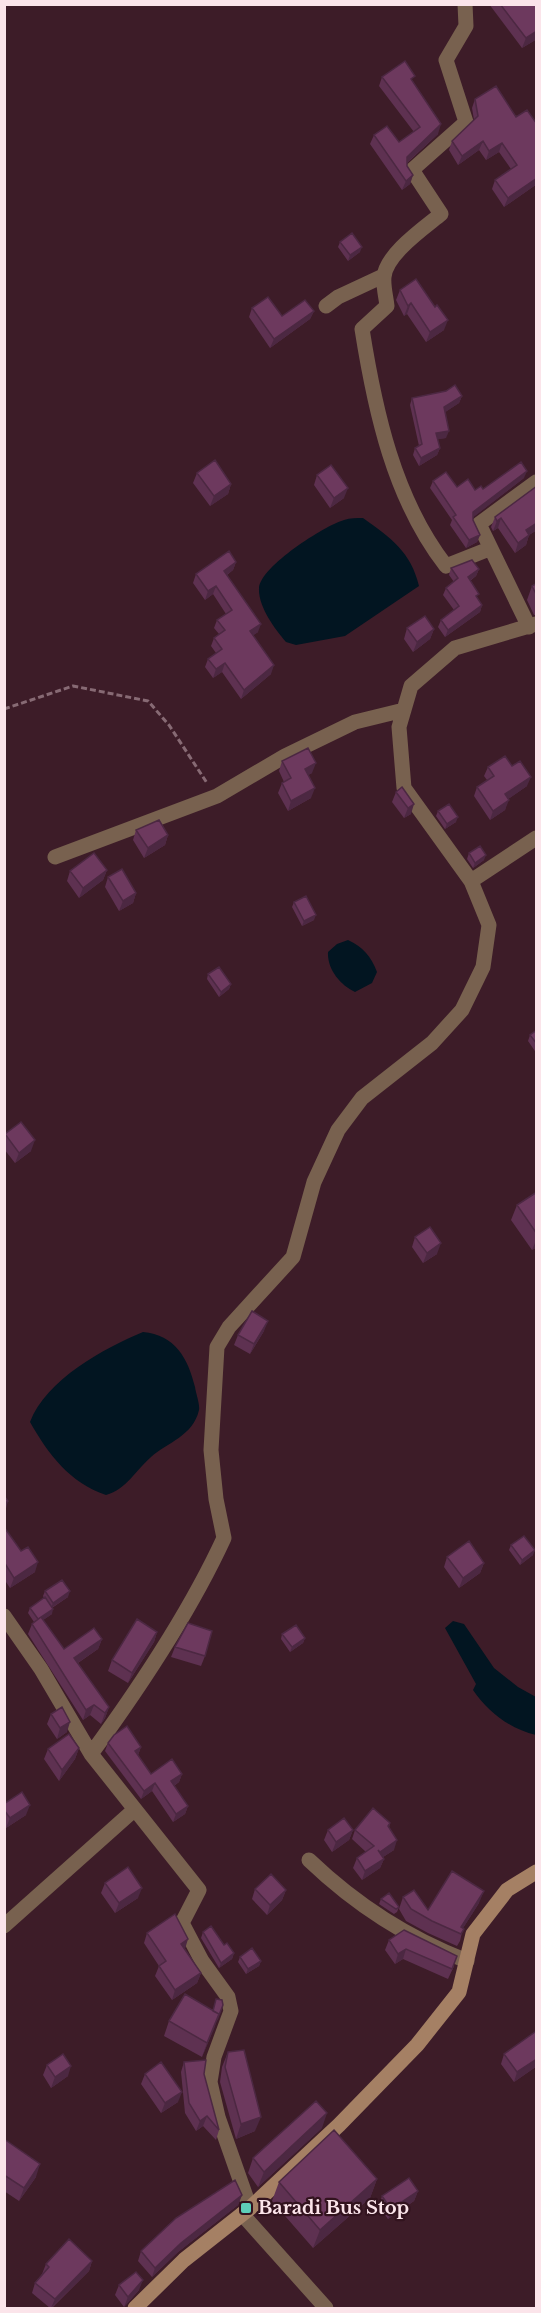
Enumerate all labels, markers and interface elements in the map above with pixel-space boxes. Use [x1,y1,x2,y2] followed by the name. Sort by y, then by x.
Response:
[258,2197,409,2219] place label: Baradi Bus Stop
[239,2201,253,2215] marker: Baradi Bus Stop

